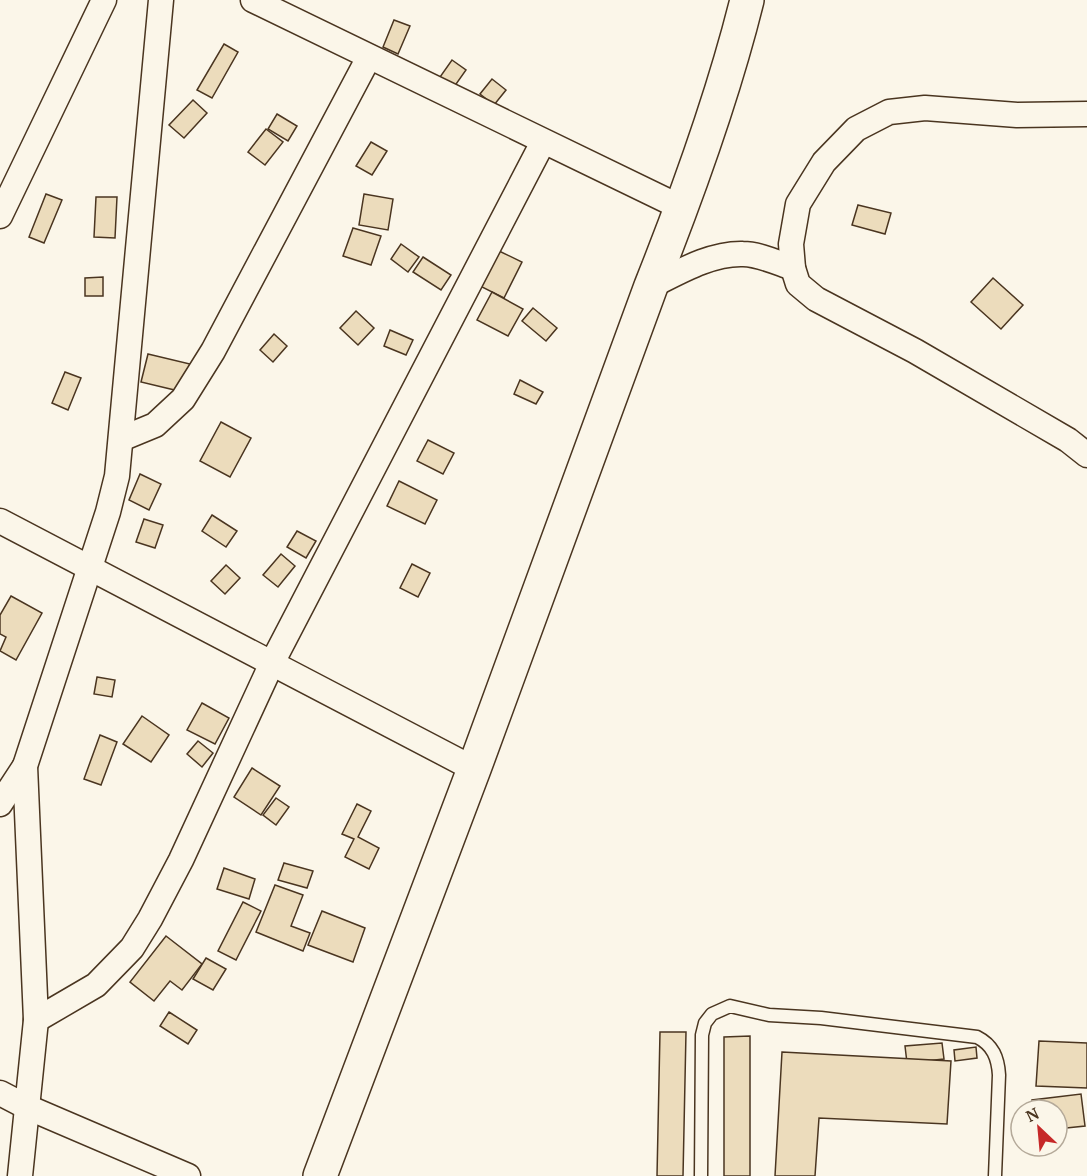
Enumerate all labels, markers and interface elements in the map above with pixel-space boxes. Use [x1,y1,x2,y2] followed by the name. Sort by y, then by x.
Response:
[1009,1098,1069,1158] north arrow
[1022,1102,1043,1127] text: N

